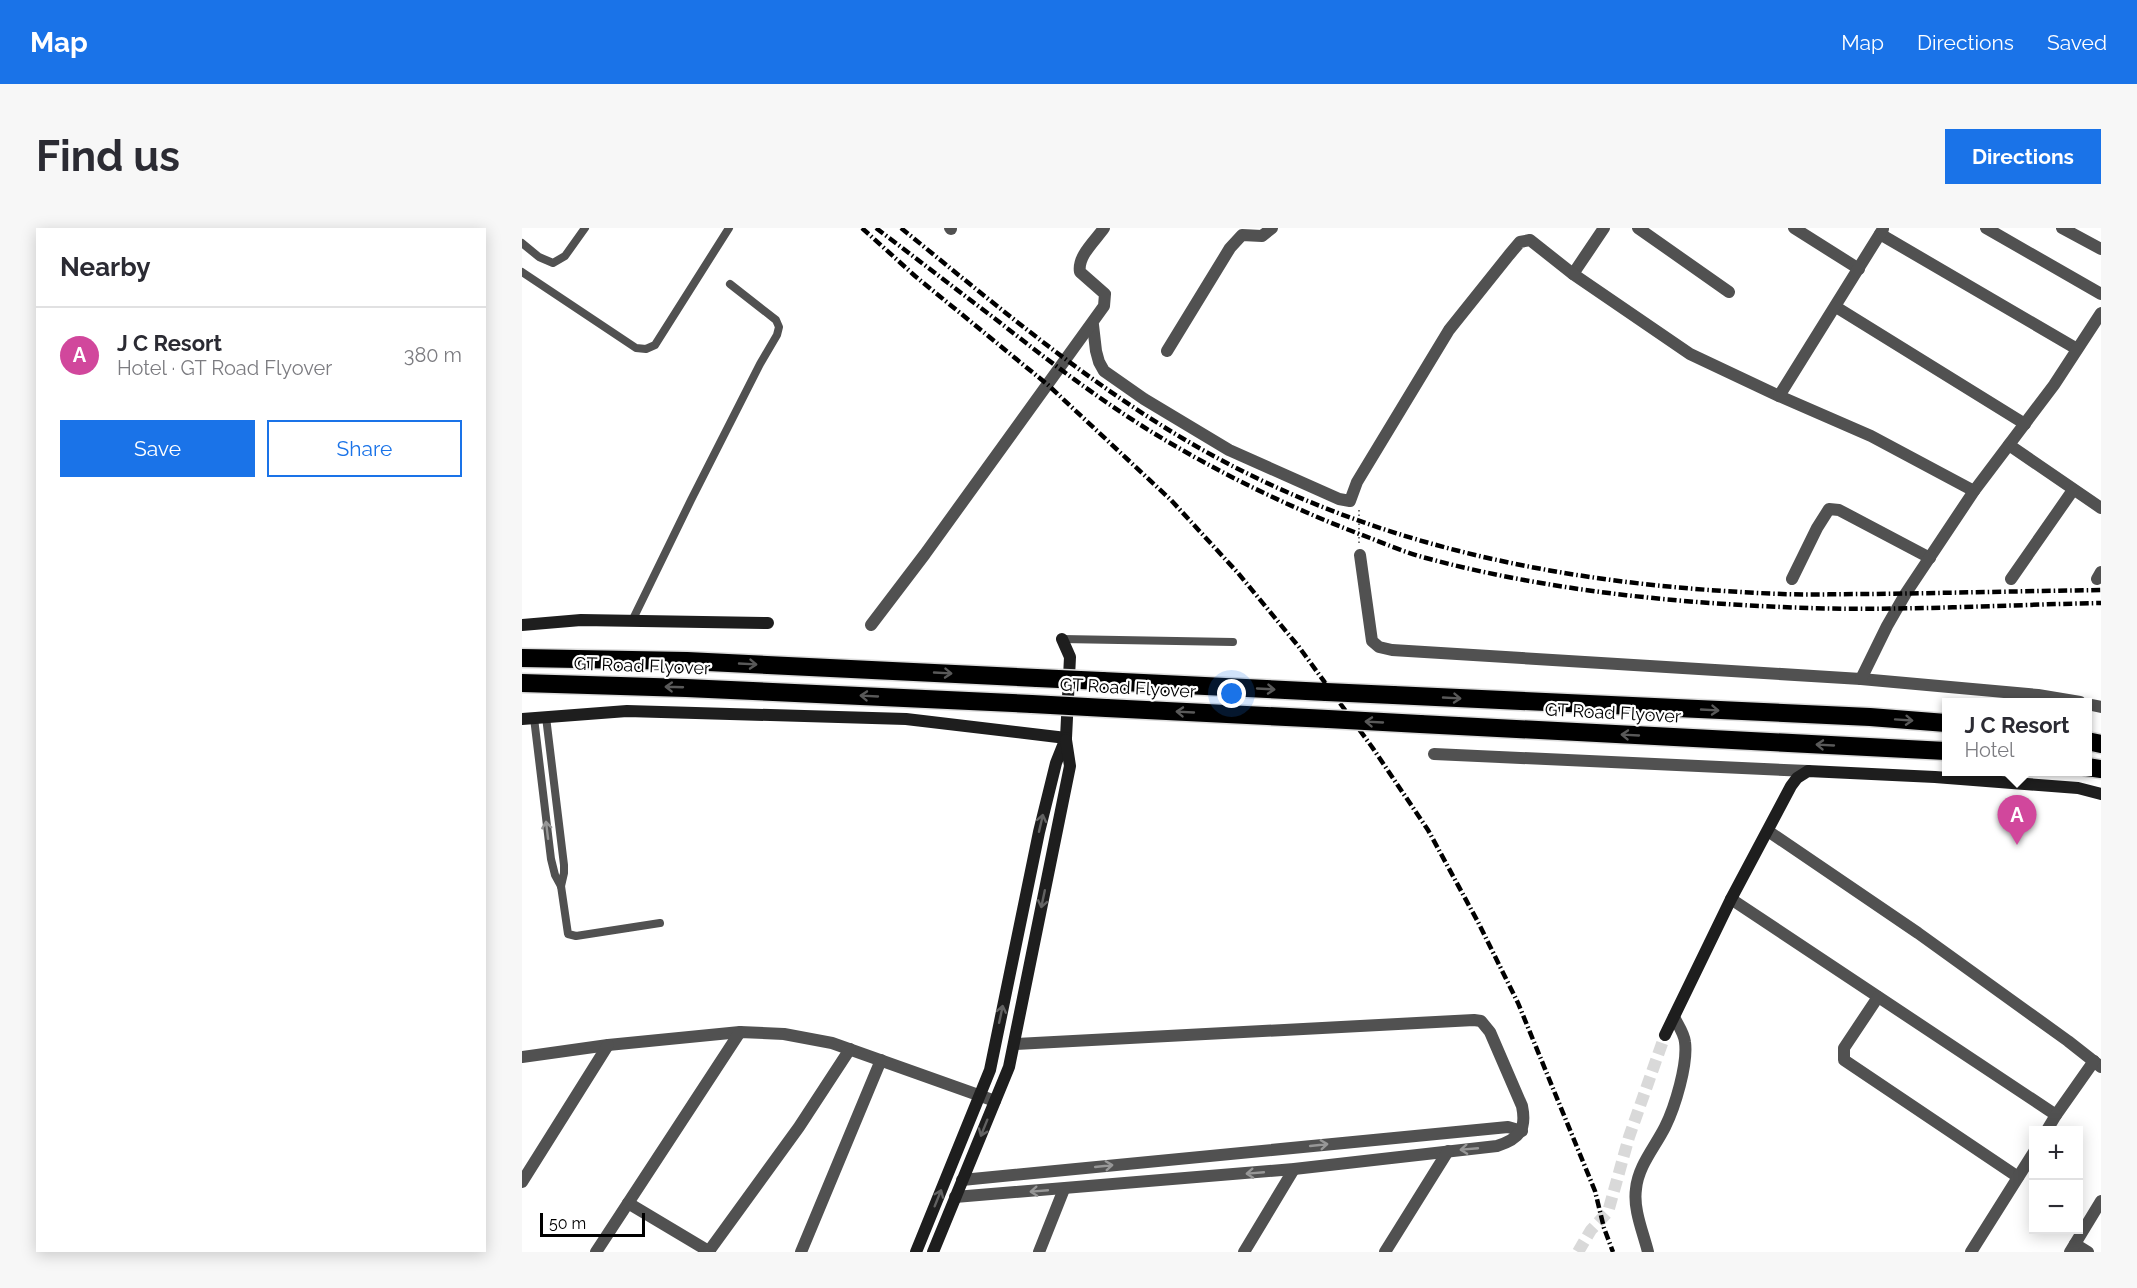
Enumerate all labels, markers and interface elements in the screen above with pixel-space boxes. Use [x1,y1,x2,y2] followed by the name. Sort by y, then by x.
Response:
[30,26,88,59] text: Map
[1841,30,1884,55] text: Map
[1917,30,2014,55] text: Directions
[2047,30,2107,55] text: Saved
[1945,129,2101,184] button: Directions
[36,132,180,181] text: Find us
[60,252,150,282] text: Nearby
[117,330,222,356] text: J C Resort
[73,343,86,367] text: A
[404,343,462,367] text: 380 m
[117,356,332,380] text: Hotel · GT Road Flyover
[60,420,255,477] button: Save
[267,420,462,477] button: Share
[573,653,711,678] street label: GT Road Flyover
[738,658,758,669] one-way arrow
[933,668,953,679] one-way arrow
[1059,673,1197,702] street label: GT Road Flyover
[1217,679,1246,708] your location
[665,682,685,693] one-way arrow
[1255,683,1275,694] one-way arrow
[860,691,880,702] one-way arrow
[1441,693,1461,704] one-way arrow
[1544,698,1682,727] street label: GT Road Flyover
[1942,698,2092,776] popup
[1699,705,1719,716] one-way arrow
[1176,706,1196,717] one-way arrow
[1964,712,2070,738] text: J C Resort
[1894,715,1914,726] one-way arrow
[1364,716,1384,727] one-way arrow
[1621,729,1641,740] one-way arrow
[1964,738,2015,762] text: Hotel
[1816,739,1836,750] one-way arrow
[1998,796,2036,845] pin: A
[1036,814,1048,833] one-way arrow
[542,821,553,841] one-way arrow
[1037,889,1048,908] one-way arrow
[996,1005,1008,1024] one-way arrow
[978,1118,989,1136] one-way arrow
[2029,1126,2083,1234] map controls
[2029,1126,2083,1180] button: +
[1309,1139,1329,1150] one-way arrow
[1460,1144,1480,1155] one-way arrow
[1094,1160,1114,1171] one-way arrow
[1245,1167,1265,1178] one-way arrow
[2029,1180,2083,1234] button: −
[1030,1185,1050,1196] one-way arrow
[933,1189,944,1207] one-way arrow
[540,1210,645,1238] scale bar
[549,1214,586,1233] text: 50 m

